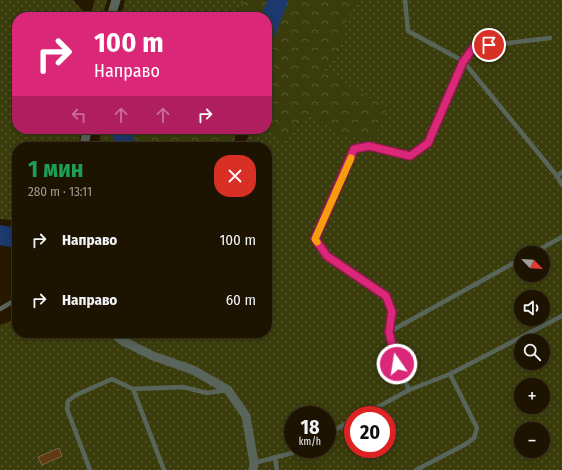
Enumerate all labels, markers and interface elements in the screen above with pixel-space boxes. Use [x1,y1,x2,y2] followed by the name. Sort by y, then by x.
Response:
[94,26,164,59] text: 100 m
[28,28,80,80] icon: right
[472,28,506,62] pin
[478,34,500,56] icon: arrive
[94,60,160,82] text: Направо
[68,104,90,126] icon: left
[110,104,132,126] icon: ahead
[152,104,174,126] icon: ahead
[194,104,216,126] icon: right
[28,155,83,183] text: 1 мин
[214,155,256,197] button: close
[28,184,92,199] text: 280 m · 13:11
[28,229,50,251] icon: right
[62,231,117,249] text: Направо
[219,231,256,249] text: 100 m
[514,246,550,282] north arrow
[514,246,550,458] map controls
[28,289,50,311] icon: right
[514,290,550,326] button: sound
[62,291,117,309] text: Направо
[226,291,256,309] text: 60 m
[514,334,550,370] button: search
[376,343,418,385] position arrow
[514,378,550,414] button: +
[344,406,396,458] speed limit sign: 20
[300,415,320,439] text: 18
[514,422,550,458] button: −
[299,436,321,448] text: km/h

